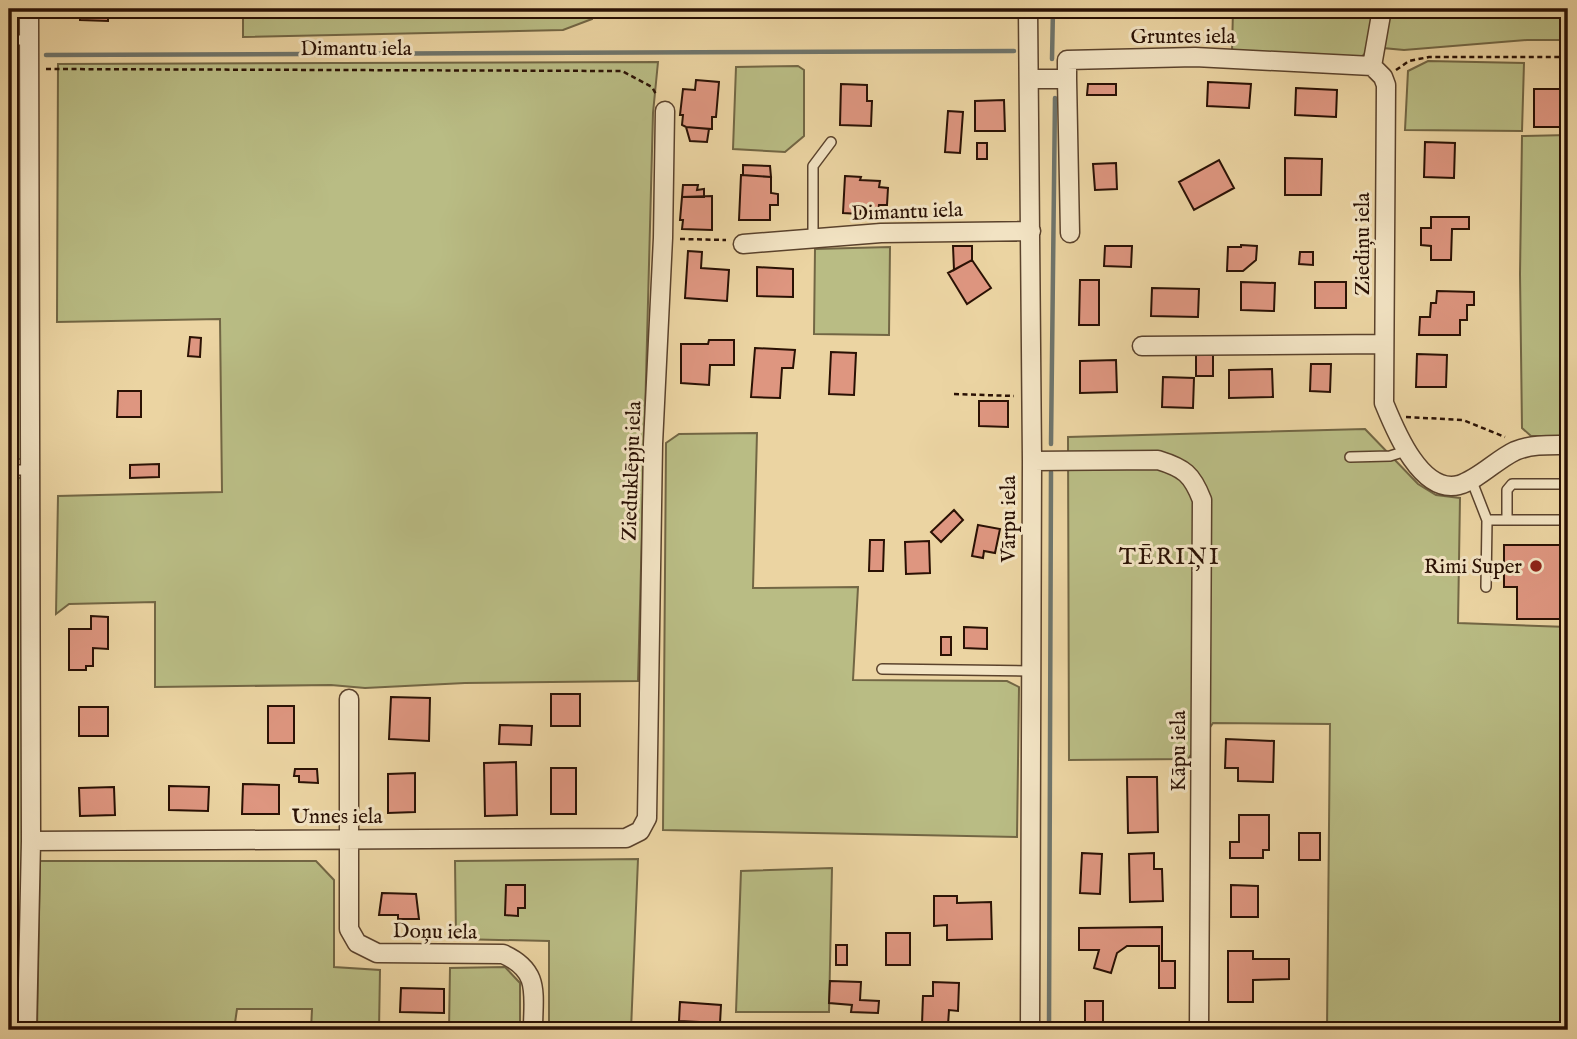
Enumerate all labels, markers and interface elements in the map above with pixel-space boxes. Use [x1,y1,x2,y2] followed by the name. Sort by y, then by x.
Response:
[1130,24,1237,51] street label: Gruntes iela
[300,36,413,63] street label: Dimantu iela
[1350,191,1377,296] street label: Ziediņu iela
[851,197,964,228] street label: Dimantu iela
[617,400,648,542] street label: Zieduklēpju iela
[996,474,1023,564] street label: Vārpu iela
[1119,543,1221,572] district label: TĒRIŅI
[1424,554,1522,581] place label: Rimi Super
[1528,558,1544,574] marker: Rimi Super
[1166,710,1193,792] street label: Kāpu iela
[291,804,384,831] street label: Unnes iela
[392,918,478,947] street label: Doņu iela

